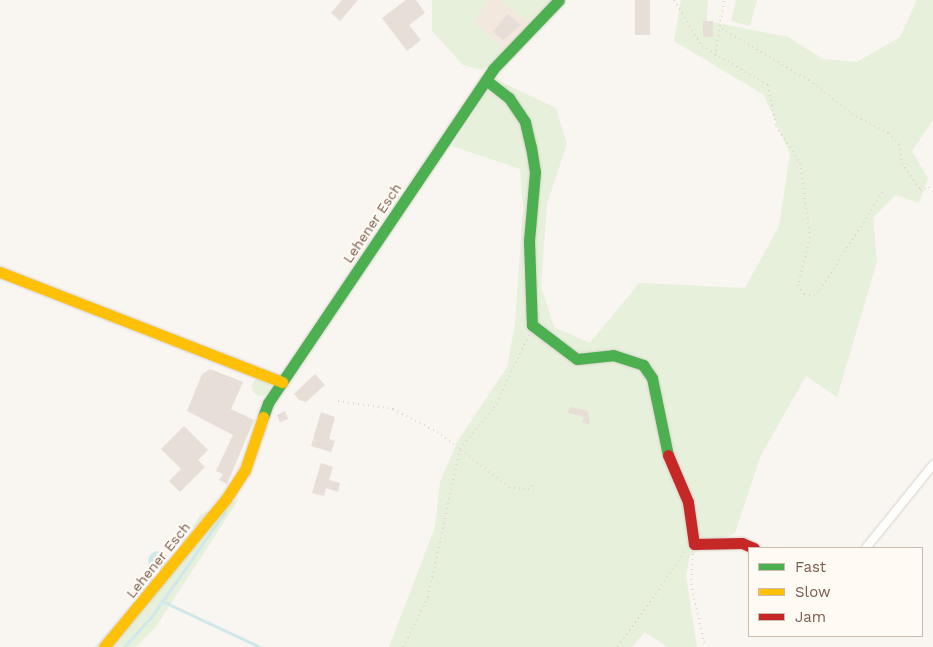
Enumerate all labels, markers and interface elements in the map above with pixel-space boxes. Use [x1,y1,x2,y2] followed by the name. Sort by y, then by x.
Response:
[339,180,405,266] street label: Lehener Esch
[122,519,194,601] street label: Lehener Esch
[748,547,923,637] legend
[795,558,826,576] text: Fast
[795,583,831,601] text: Slow
[795,608,826,626] text: Jam

